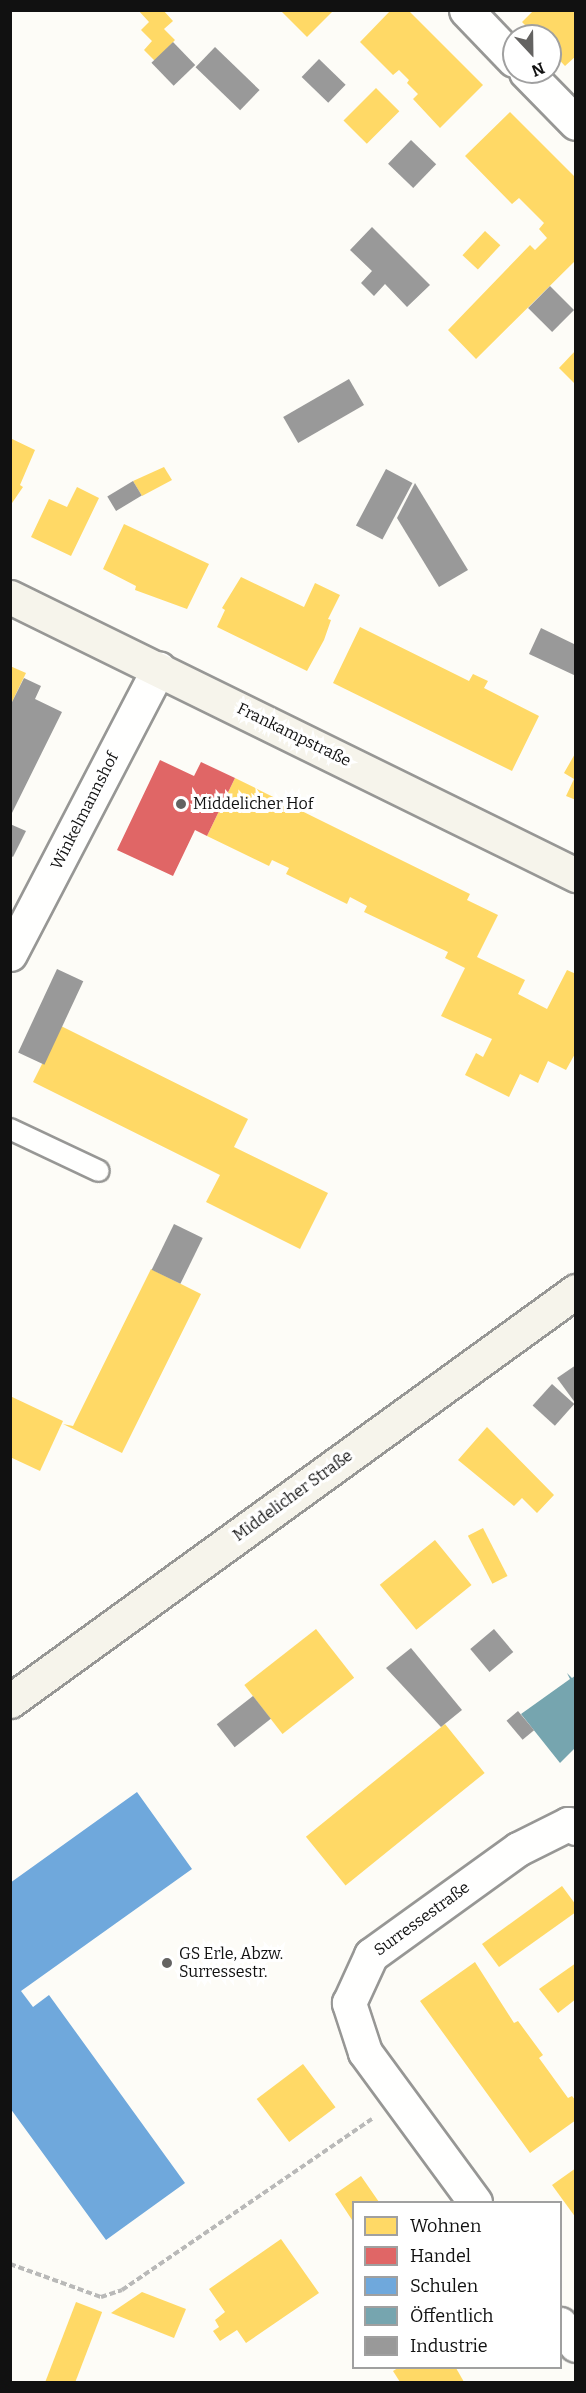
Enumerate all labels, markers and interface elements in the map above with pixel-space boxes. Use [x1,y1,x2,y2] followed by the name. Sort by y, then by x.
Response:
[502,24,562,84] north arrow
[529,58,547,80] text: N
[234,699,354,771] street label: Frankampstraße
[47,749,123,873] street label: Winkelmannshof
[193,794,313,814] place label: Middelicher Hof
[174,797,188,811] marker: Middelicher Hof
[230,1446,356,1546] street label: Middelicher Straße
[370,1878,474,1960] street label: Surressestraße
[179,1944,283,1982] place label: GS Erle, Abzw. Surressestr.
[160,1956,174,1970] marker: GS Erle, Abzw. Surressestr.
[352,2201,562,2369] legend
[410,2215,481,2237] text: Wohnen
[410,2245,471,2267] text: Handel
[410,2275,478,2297] text: Schulen
[410,2305,493,2327] text: Öffentlich
[410,2335,488,2357] text: Industrie

